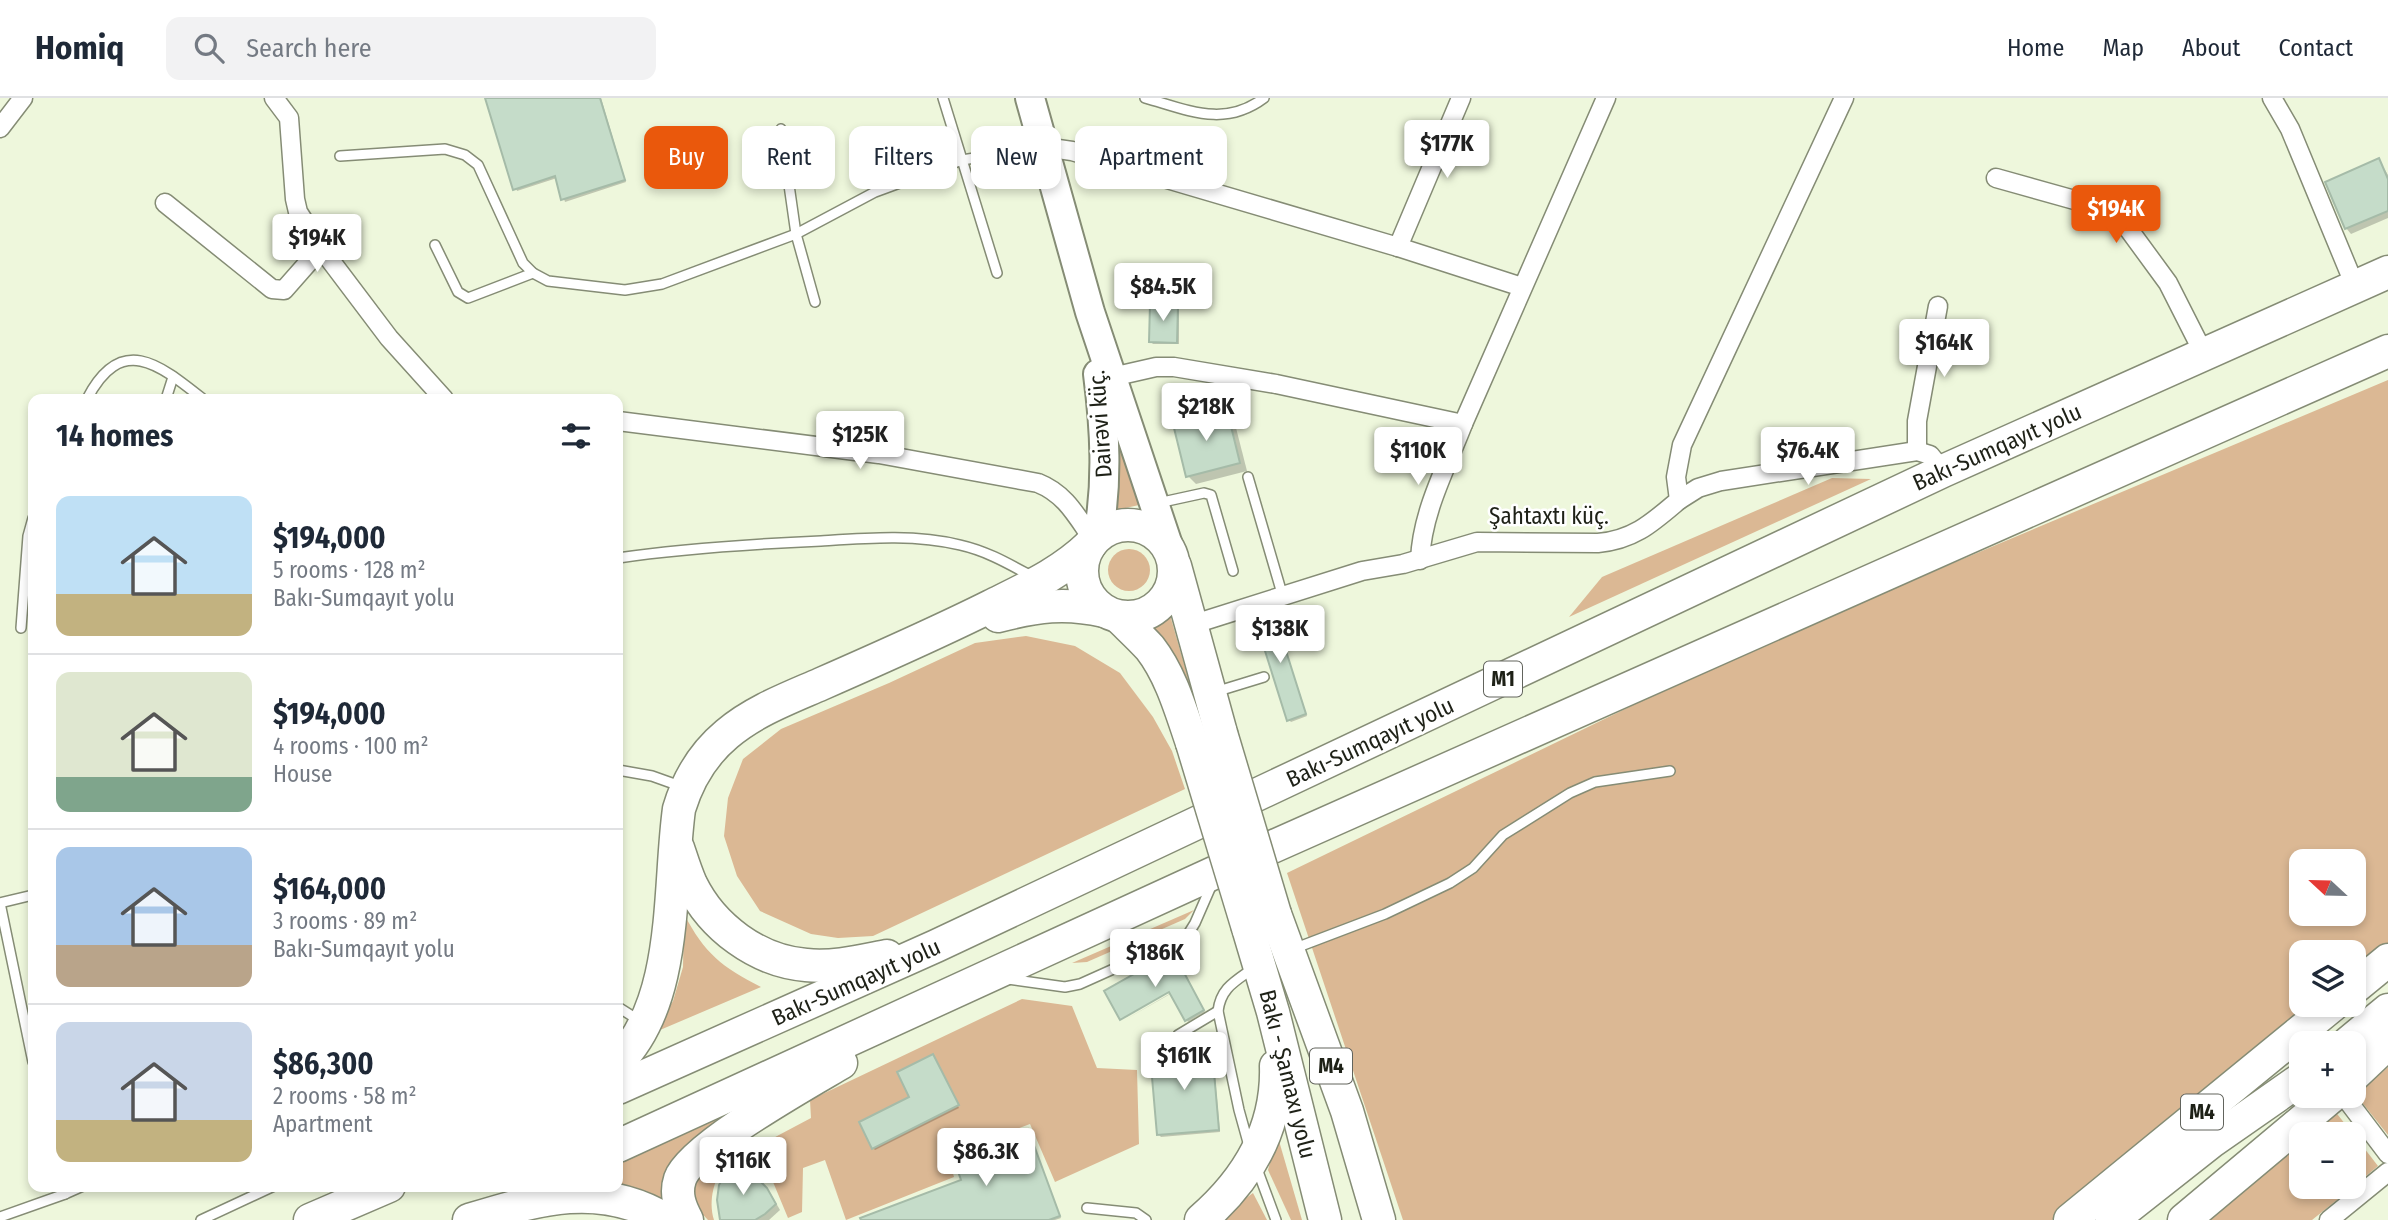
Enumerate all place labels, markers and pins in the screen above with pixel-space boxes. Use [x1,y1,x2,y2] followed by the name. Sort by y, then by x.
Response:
[1398,120,1496,180] pin: $177K
[2067,186,2165,245] pin: $194K
[268,214,366,274] pin: $194K
[1106,264,1220,323] pin: $84.5K
[1895,320,1993,379] pin: $164K
[1157,384,1255,443] pin: $218K
[811,412,909,471] pin: $125K
[1369,428,1467,487] pin: $110K
[1751,428,1865,487] pin: $76.4K
[1231,606,1329,665] pin: $138K
[1106,930,1204,989] pin: $186K
[1135,1032,1233,1092] pin: $161K
[929,1128,1043,1188] pin: $86.3K
[694,1138,792,1197] pin: $116K

